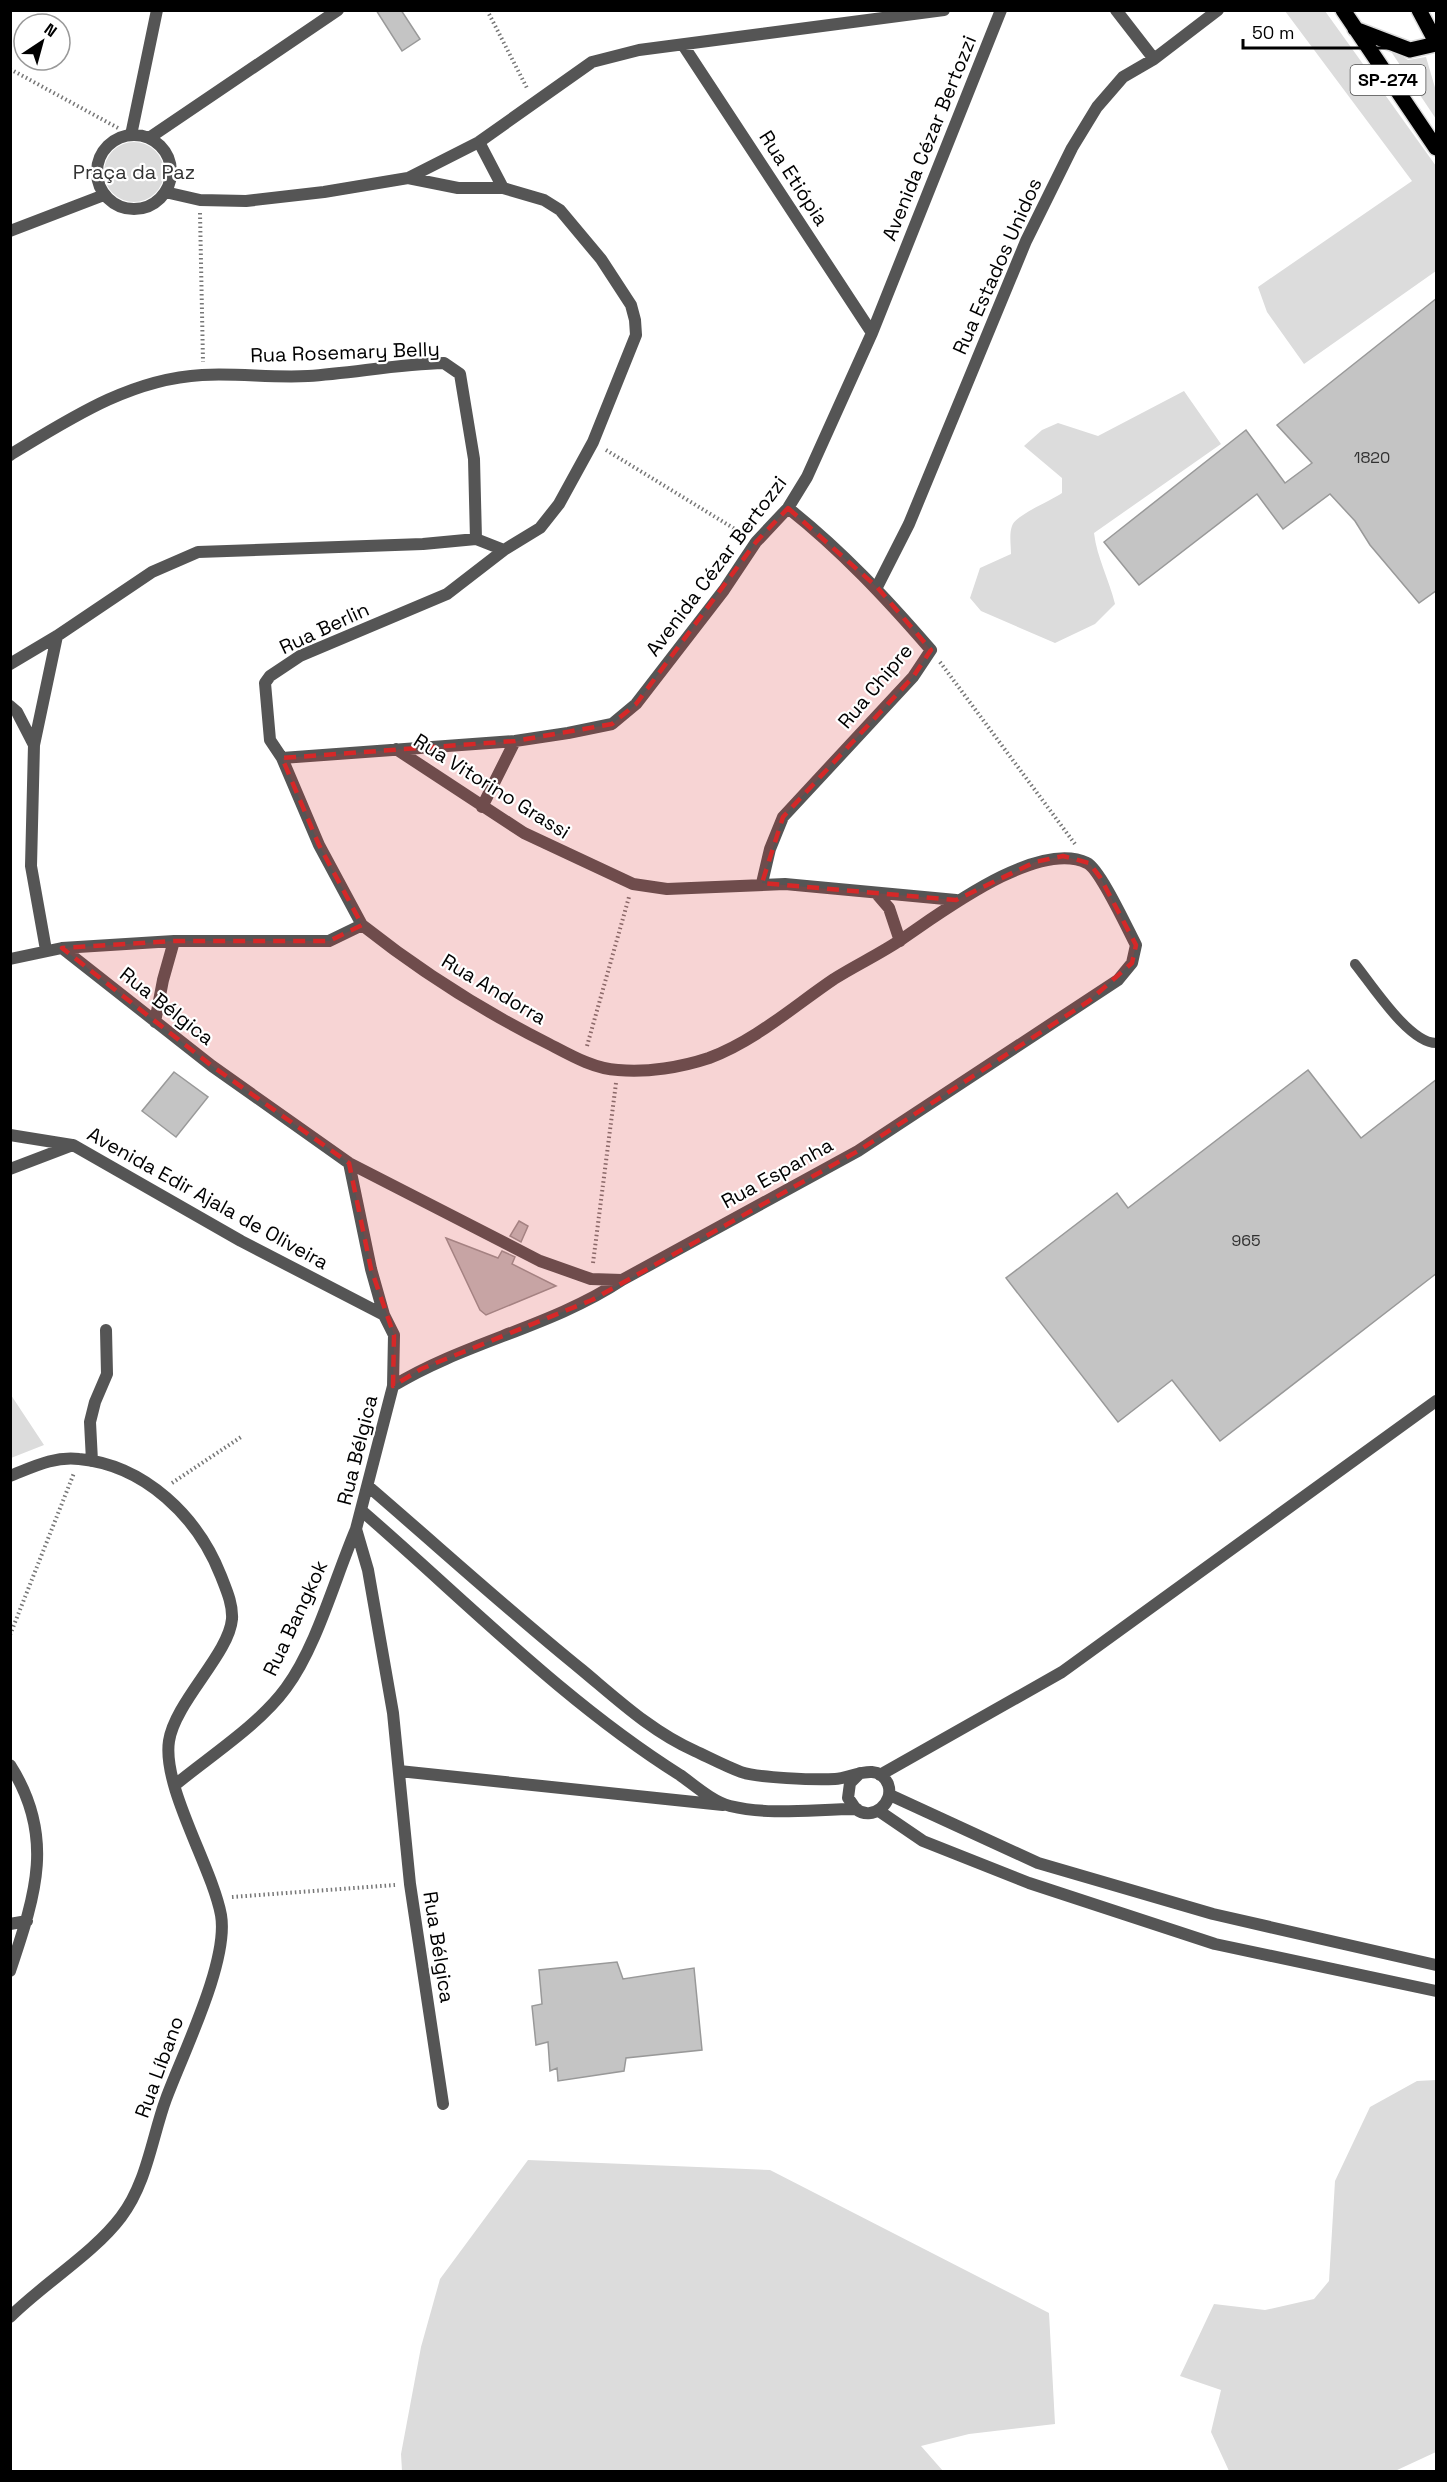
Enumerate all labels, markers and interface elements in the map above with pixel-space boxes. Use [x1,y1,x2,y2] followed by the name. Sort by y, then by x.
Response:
[12,12,72,72] north arrow
[1243,12,1393,50] scale bar
[40,19,61,42] text: N
[1252,21,1294,44] text: 50 m
[876,32,982,244] street label: Avenida Cézar Bertozzi
[1350,65,1426,95] road number: SP-274
[754,125,834,231] street label: Rua Etiópia
[73,159,195,185] park label: Praça da Paz
[946,174,1048,358] street label: Rua Estados Unidos
[250,336,440,368] street label: Rua Rosemary Belly
[1354,447,1390,468] house number: 1820
[640,471,792,661] street label: Avenida Cézar Bertozzi
[275,596,373,660] street label: Rua Berlin
[832,638,918,734] street label: Rua Chipre
[409,727,575,845] street label: Rua Vitorino Grassi
[437,948,551,1030] street label: Rua Andorra
[115,961,219,1051] street label: Rua Bélgica
[83,1121,333,1275] street label: Avenida Edir Ajala de Oliveira
[717,1132,837,1214] street label: Rua Espanha
[1231,1230,1261,1251] house number: 965
[331,1392,383,1508] street label: Rua Bélgica
[257,1556,333,1680] street label: Rua Bangkok
[417,1889,461,2005] street label: Rua Bélgica
[129,2013,189,2121] street label: Rua Líbano

